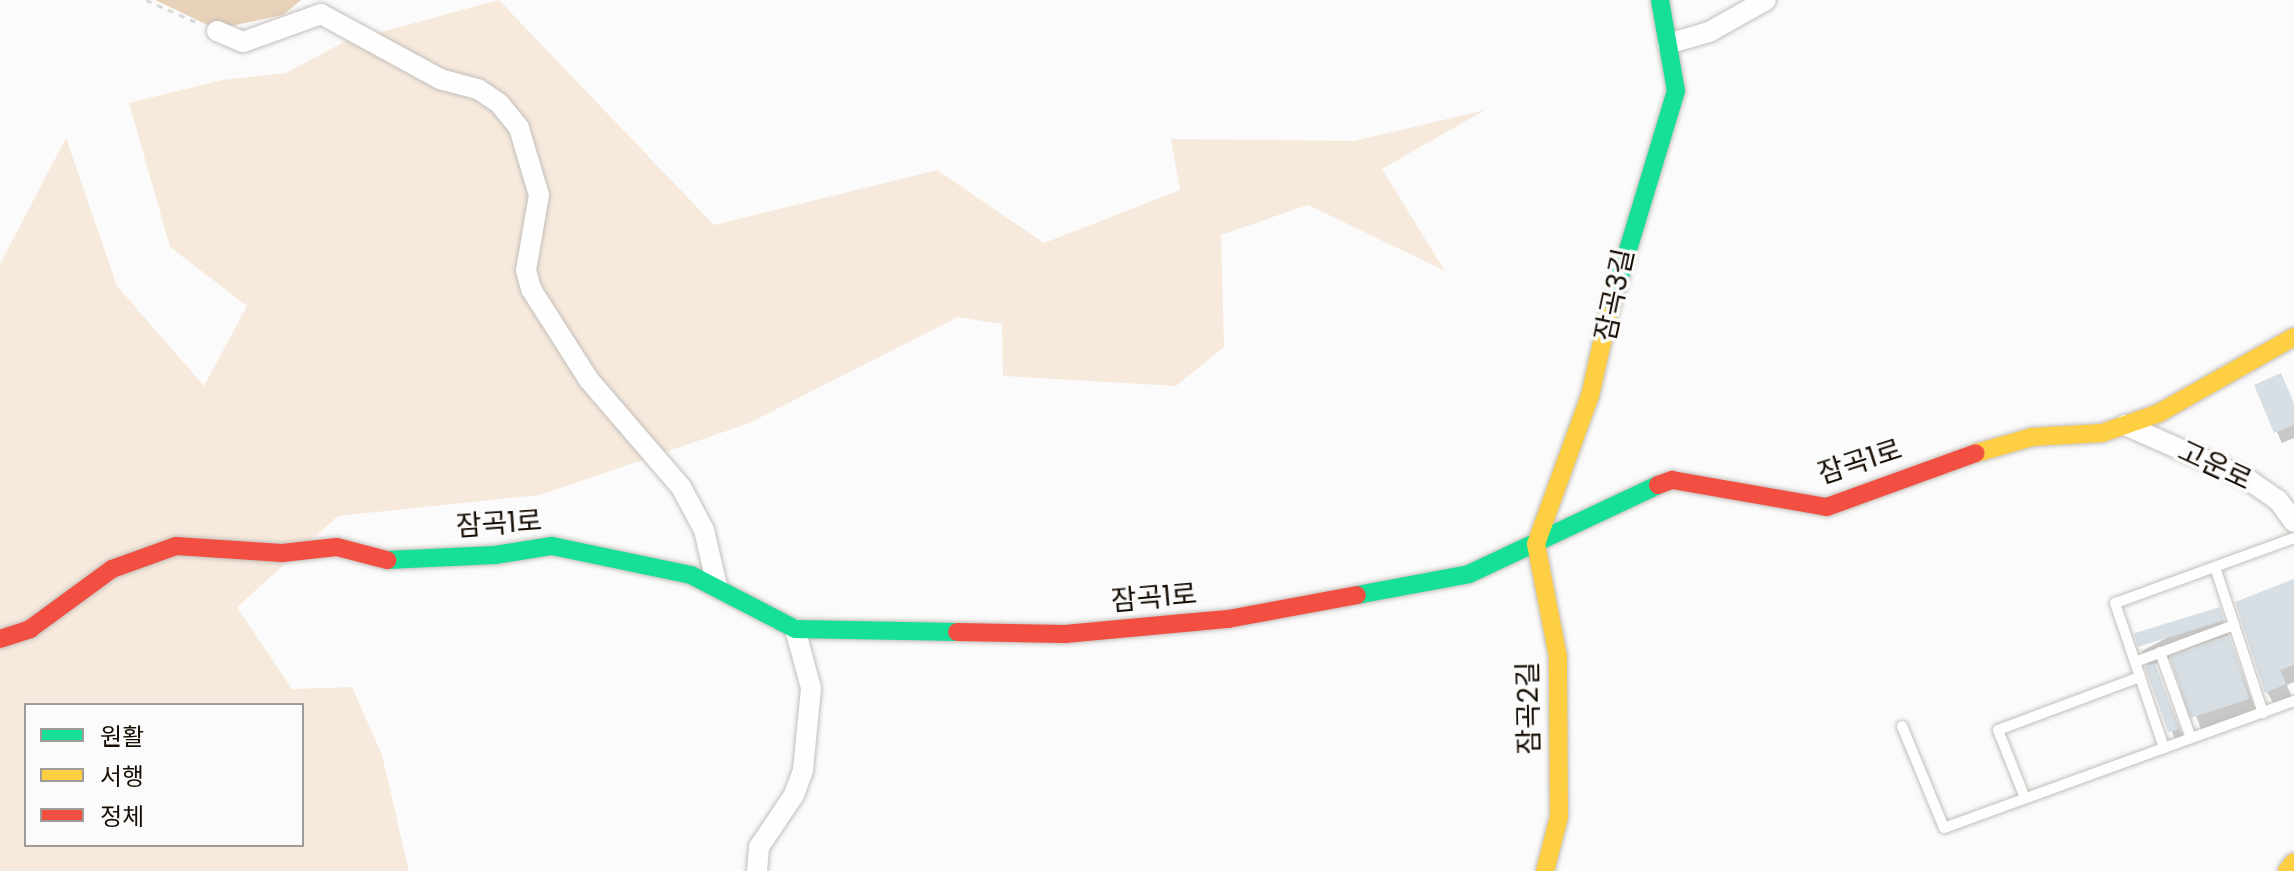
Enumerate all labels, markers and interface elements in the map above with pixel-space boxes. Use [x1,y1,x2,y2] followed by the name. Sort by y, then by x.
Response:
[1589,246,1641,344] street label: 잠곡3길
[1814,433,1906,491] street label: 잠곡1로
[2173,434,2257,498] street label: 고운로
[455,504,543,544] street label: 잠곡1로
[1110,578,1198,618] street label: 잠곡1로
[1511,661,1547,755] street label: 잠곡2길
[24,703,304,847] legend
[100,720,144,753] text: 원활
[100,760,144,793] text: 서행
[100,800,144,833] text: 정체

